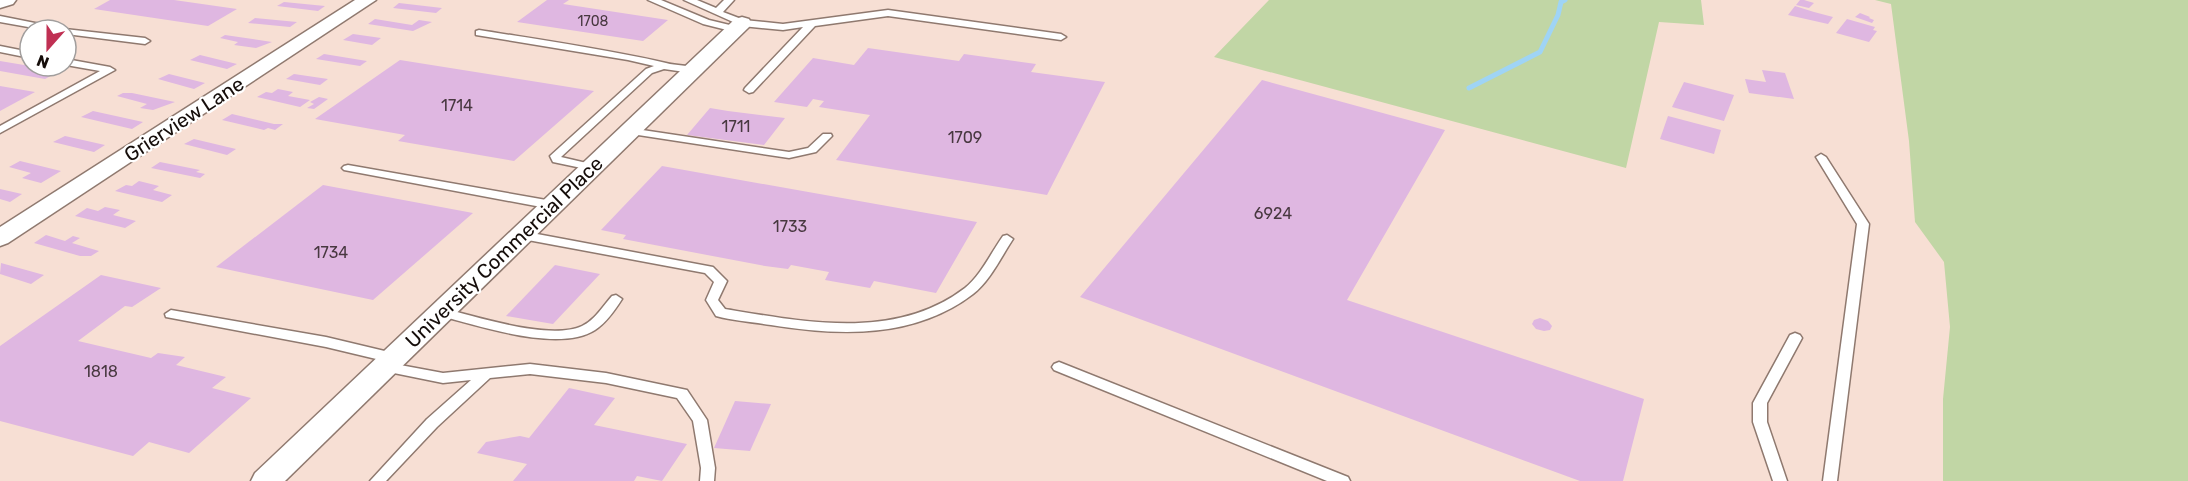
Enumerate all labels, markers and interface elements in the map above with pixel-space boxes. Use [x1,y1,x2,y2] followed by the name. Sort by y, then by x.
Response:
[578,13,609,30] house number: 1708
[18,18,78,78] north arrow
[34,51,52,72] text: N
[120,71,248,167] street label: Grierview Lane
[441,96,473,115] house number: 1714
[722,117,750,136] house number: 1711
[948,128,982,147] house number: 1709
[400,151,608,353] street label: University Commercial Place
[1254,204,1292,223] house number: 6924
[773,217,807,236] house number: 1733
[314,243,348,262] house number: 1734
[84,362,118,381] house number: 1818

